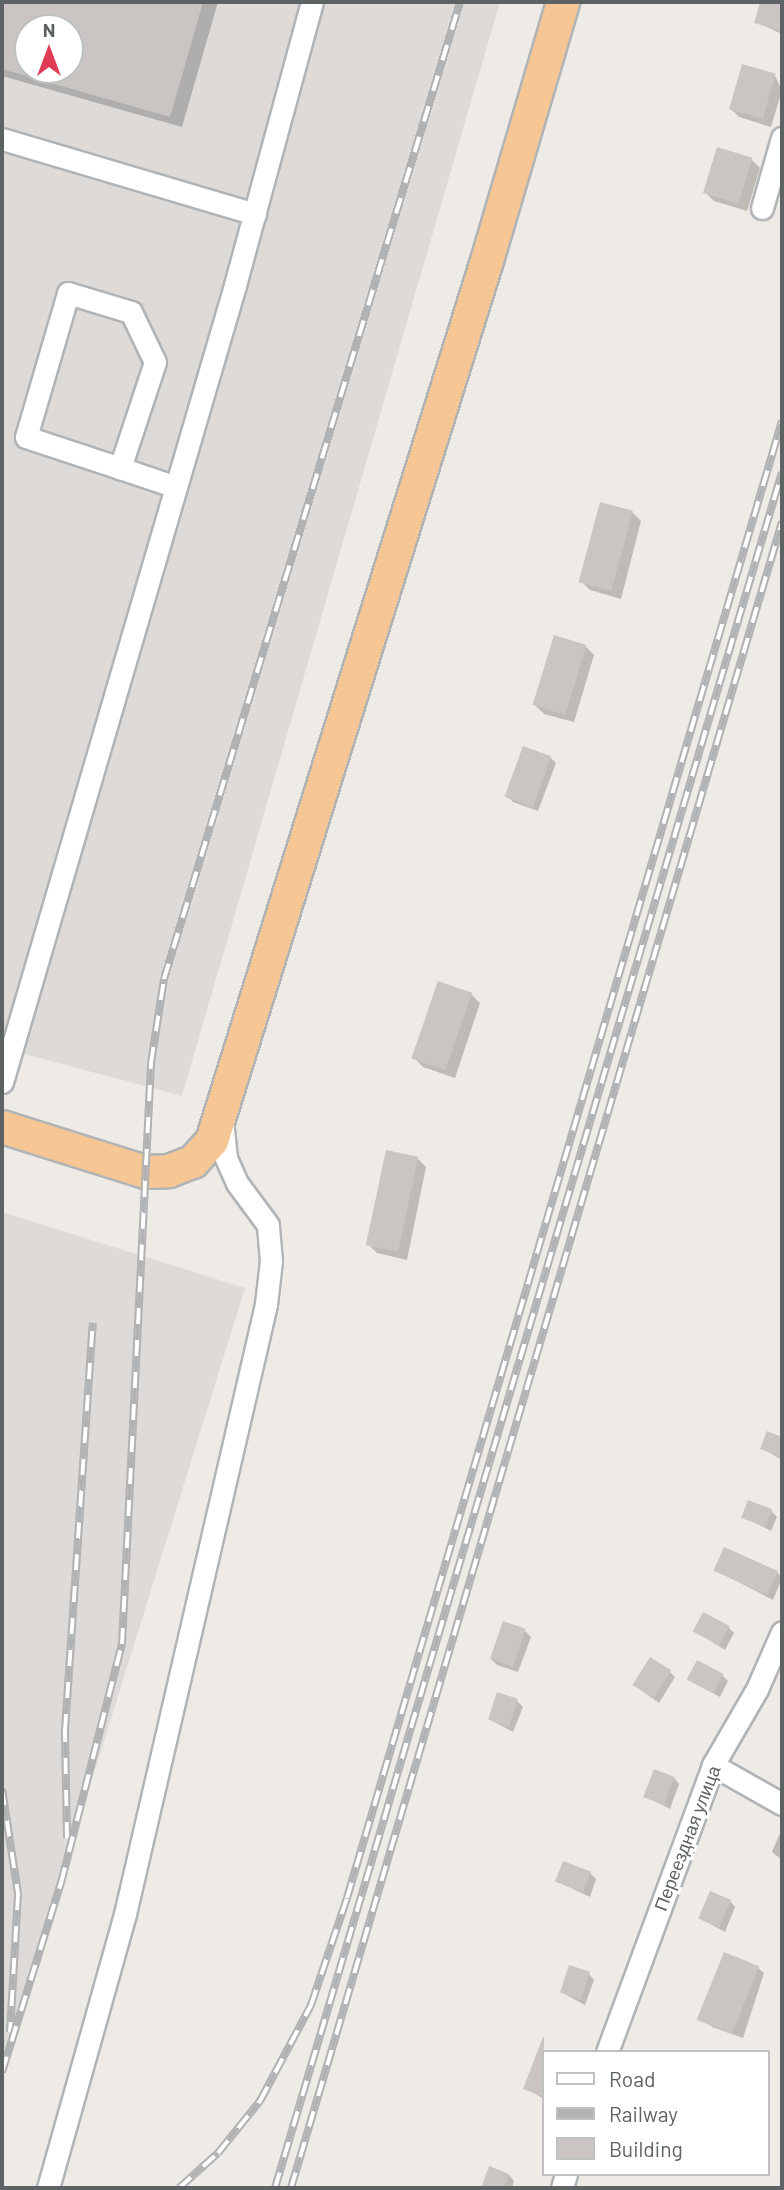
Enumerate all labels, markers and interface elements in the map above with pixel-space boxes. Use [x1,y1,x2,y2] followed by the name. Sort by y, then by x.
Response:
[14,14,84,84] north arrow
[43,18,55,41] text: N
[649,1762,725,1914] street label: Переездная улица
[542,2050,770,2176] legend
[609,2066,655,2091] text: Road
[609,2101,678,2126] text: Railway
[609,2136,683,2161] text: Building

